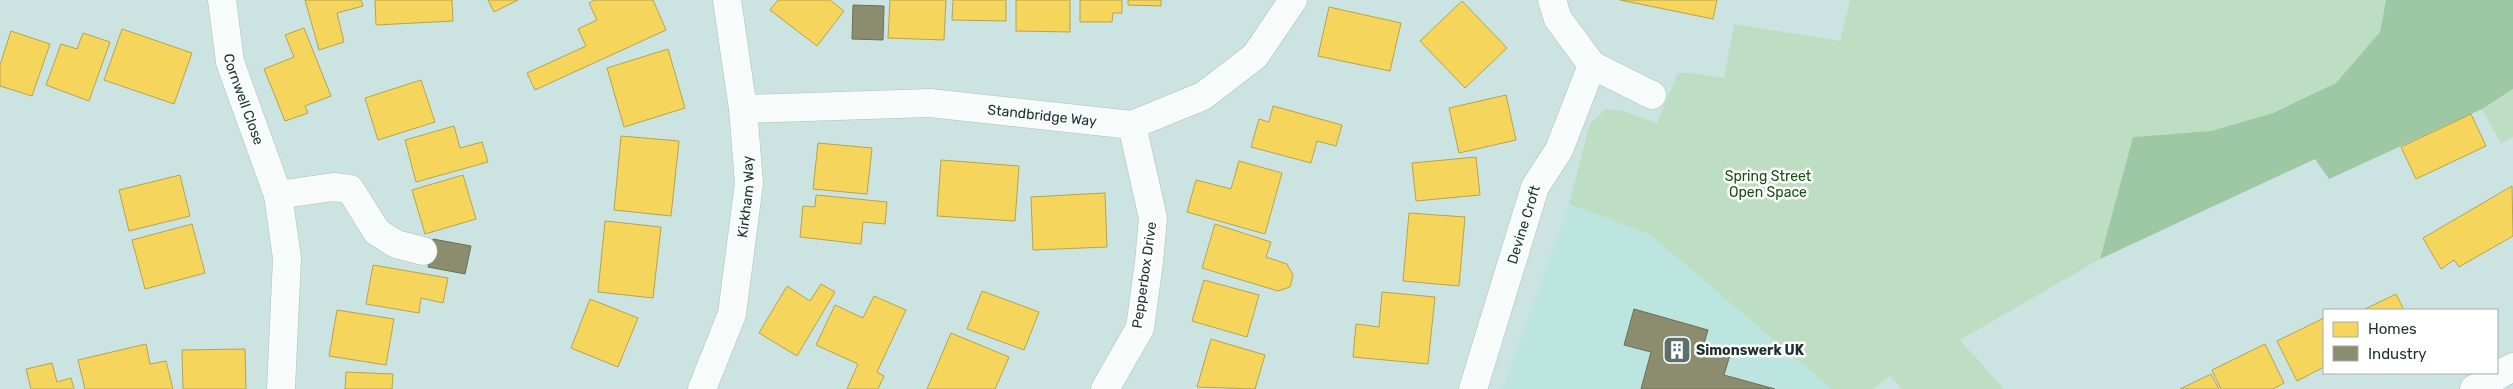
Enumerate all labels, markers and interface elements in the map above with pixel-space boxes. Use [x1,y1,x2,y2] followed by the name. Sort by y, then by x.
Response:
[220,53,267,147] street label: Cornwell Close
[987,101,1098,130] street label: Standbridge Way
[734,155,758,239] street label: Kirkham Way
[1725,168,1812,201] park label: Spring Street Open Space
[1504,183,1544,266] street label: Devine Croft
[1129,221,1160,329] street label: Pepperbox Drive
[2323,309,2498,374] legend
[2368,320,2417,338] text: Homes
[1662,335,1692,365] building icon: Simonswerk UK
[1696,342,1805,359] place label: Simonswerk UK
[2368,345,2427,363] text: Industry

